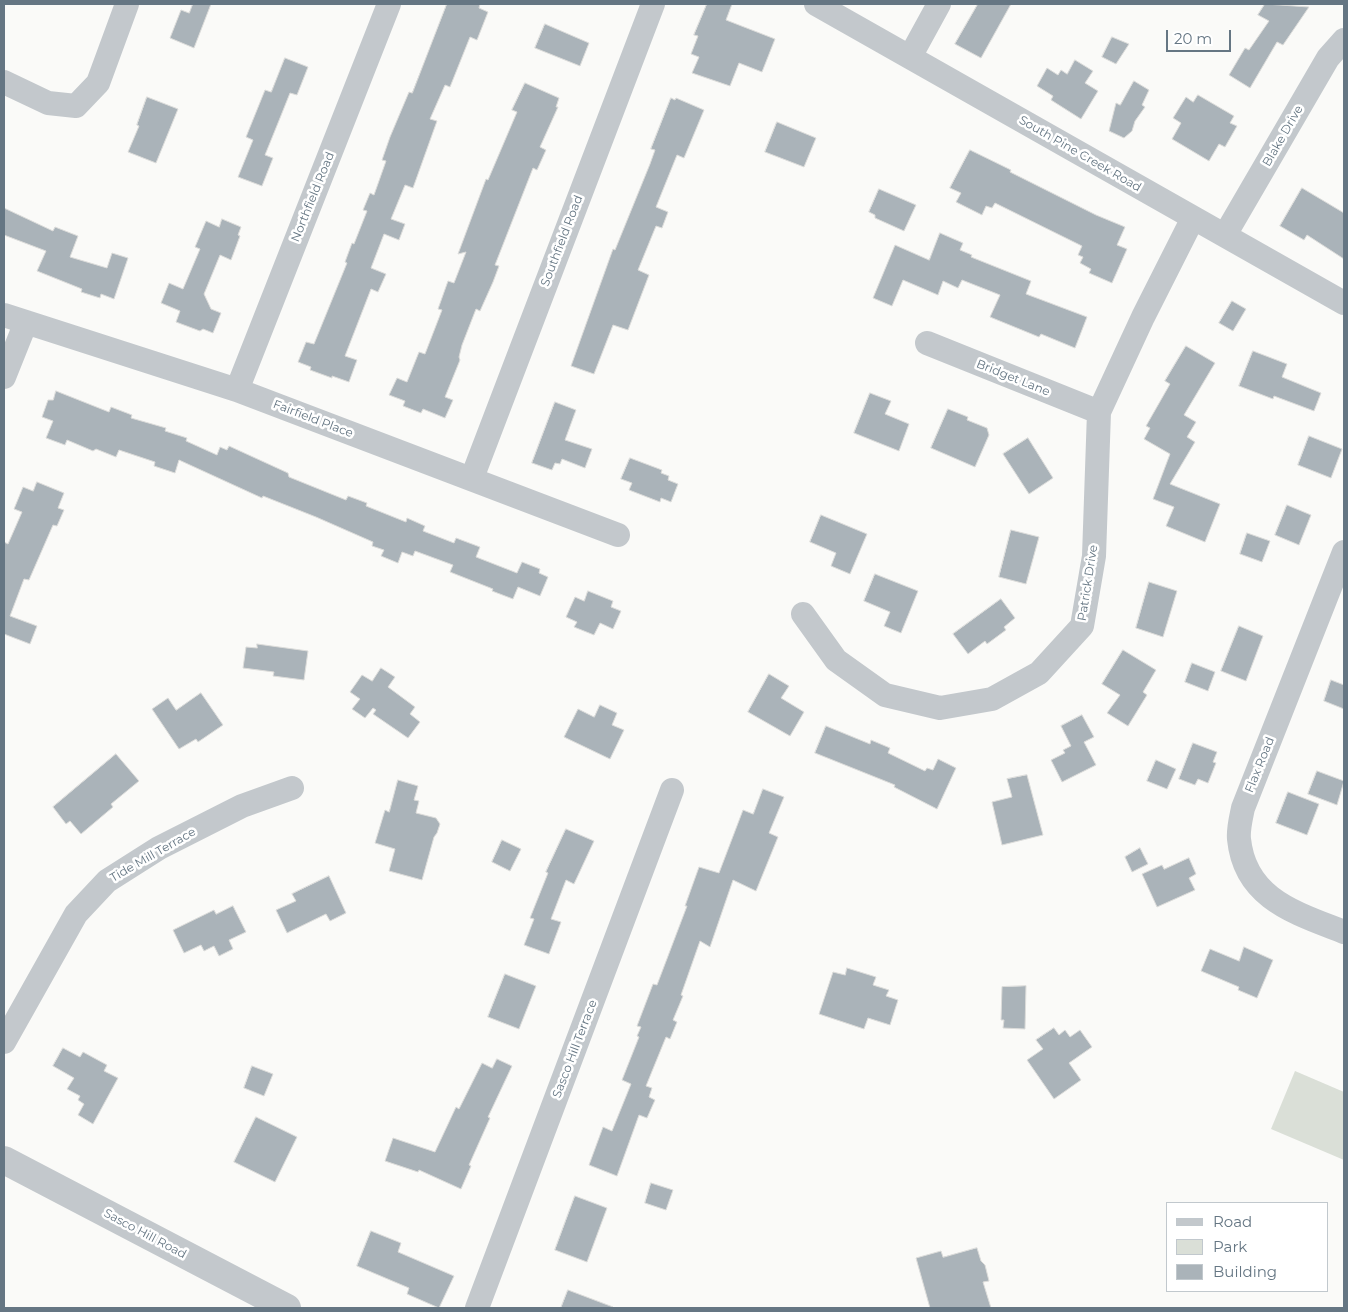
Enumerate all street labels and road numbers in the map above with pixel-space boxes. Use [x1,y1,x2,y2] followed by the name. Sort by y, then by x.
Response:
[1260,103,1306,169] street label: Blake Drive
[1016,113,1144,195] street label: South Pine Creek Road
[288,150,338,244] street label: Northfield Road
[538,193,586,289] street label: Southfield Road
[974,357,1052,399] street label: Bridget Lane
[271,397,355,441] street label: Fairfield Place
[1075,544,1101,622] street label: Patrick Drive
[1242,735,1278,795] street label: Flax Road
[108,825,198,885] street label: Tide Mill Terrace
[550,998,600,1100] street label: Sasco Hill Terrace
[101,1206,189,1262] street label: Sasco Hill Road

